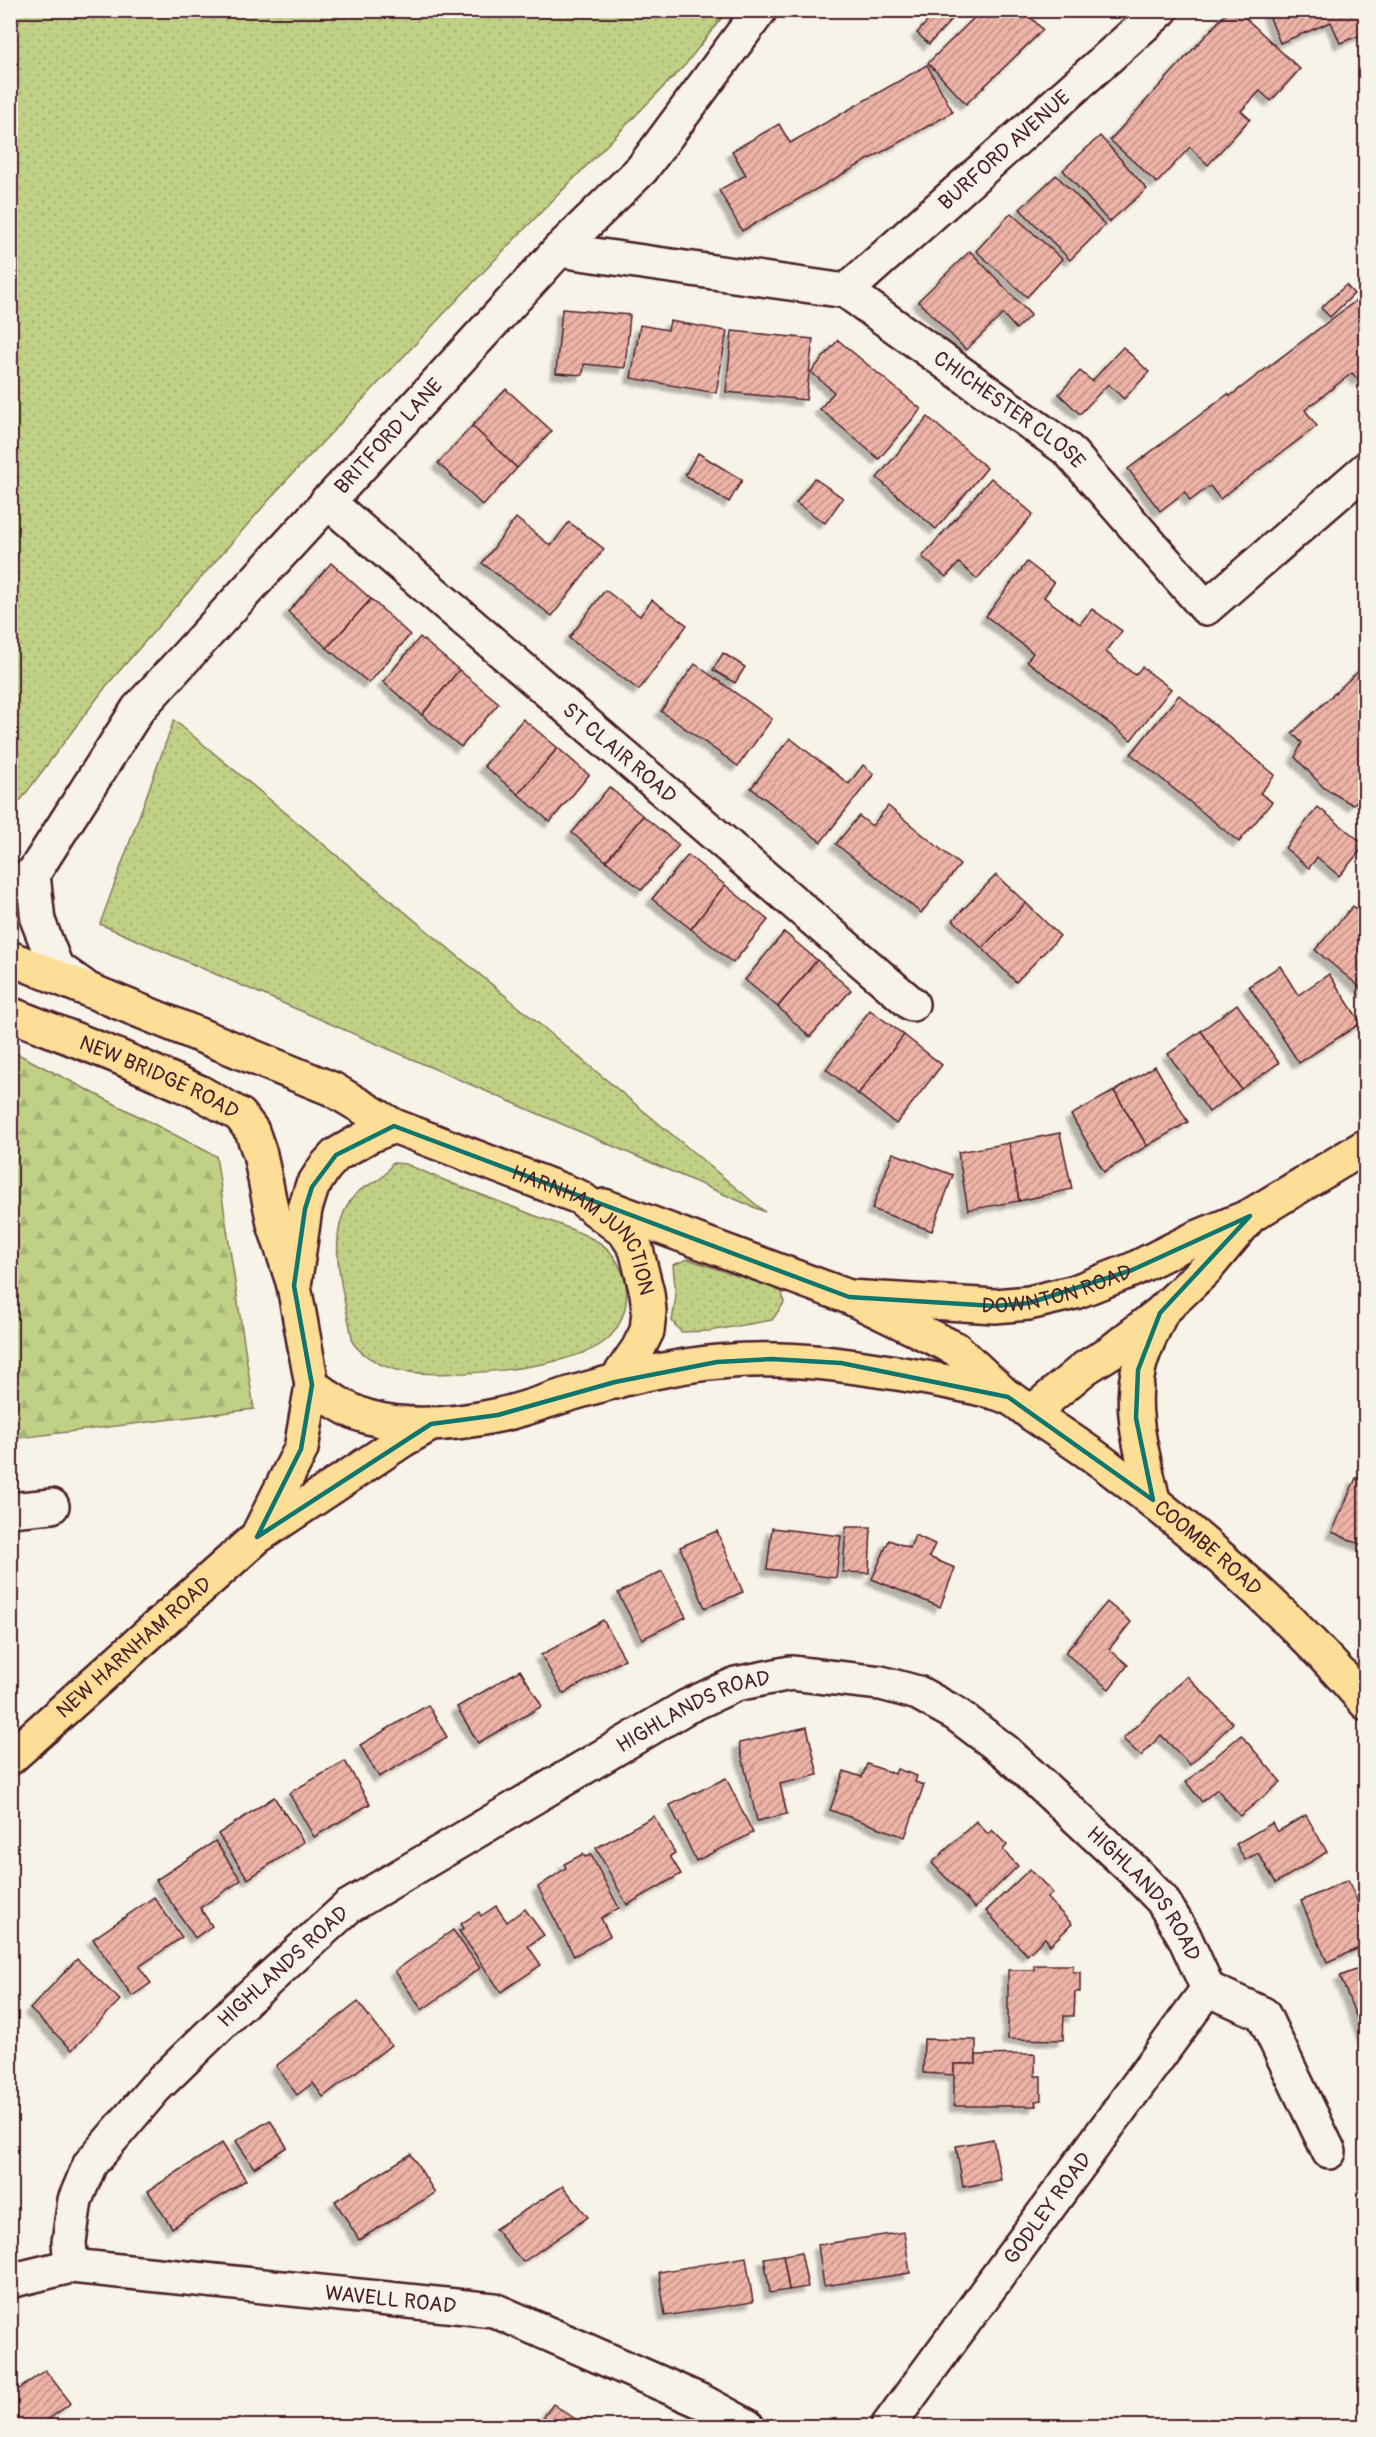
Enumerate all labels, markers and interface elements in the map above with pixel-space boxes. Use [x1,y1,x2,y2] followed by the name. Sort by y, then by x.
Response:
[933,84,1076,216] street label: BURFORD AVENUE
[928,345,1091,474] street label: CHICHESTER CLOSE
[328,372,449,500] street label: BRITFORD LANE
[557,696,682,809] street label: ST CLAIR ROAD
[76,1029,244,1125] street label: NEW BRIDGE ROAD
[508,1159,661,1298] street label: HARNHAM JUNCTION
[981,1258,1136,1319] street label: DOWNTON ROAD
[1149,1494,1268,1602] street label: COOMBE ROAD
[50,1571,217,1724] street label: NEW HARNHAM ROAD
[611,1664,772,1759] street label: HIGHLANDS ROAD
[1081,1820,1207,1965] street label: HIGHLANDS ROAD
[212,1900,354,2033] street label: HIGHLANDS ROAD
[998,2147,1097,2270] street label: GODLEY ROAD
[324,2279,457,2319] street label: WAVELL ROAD

